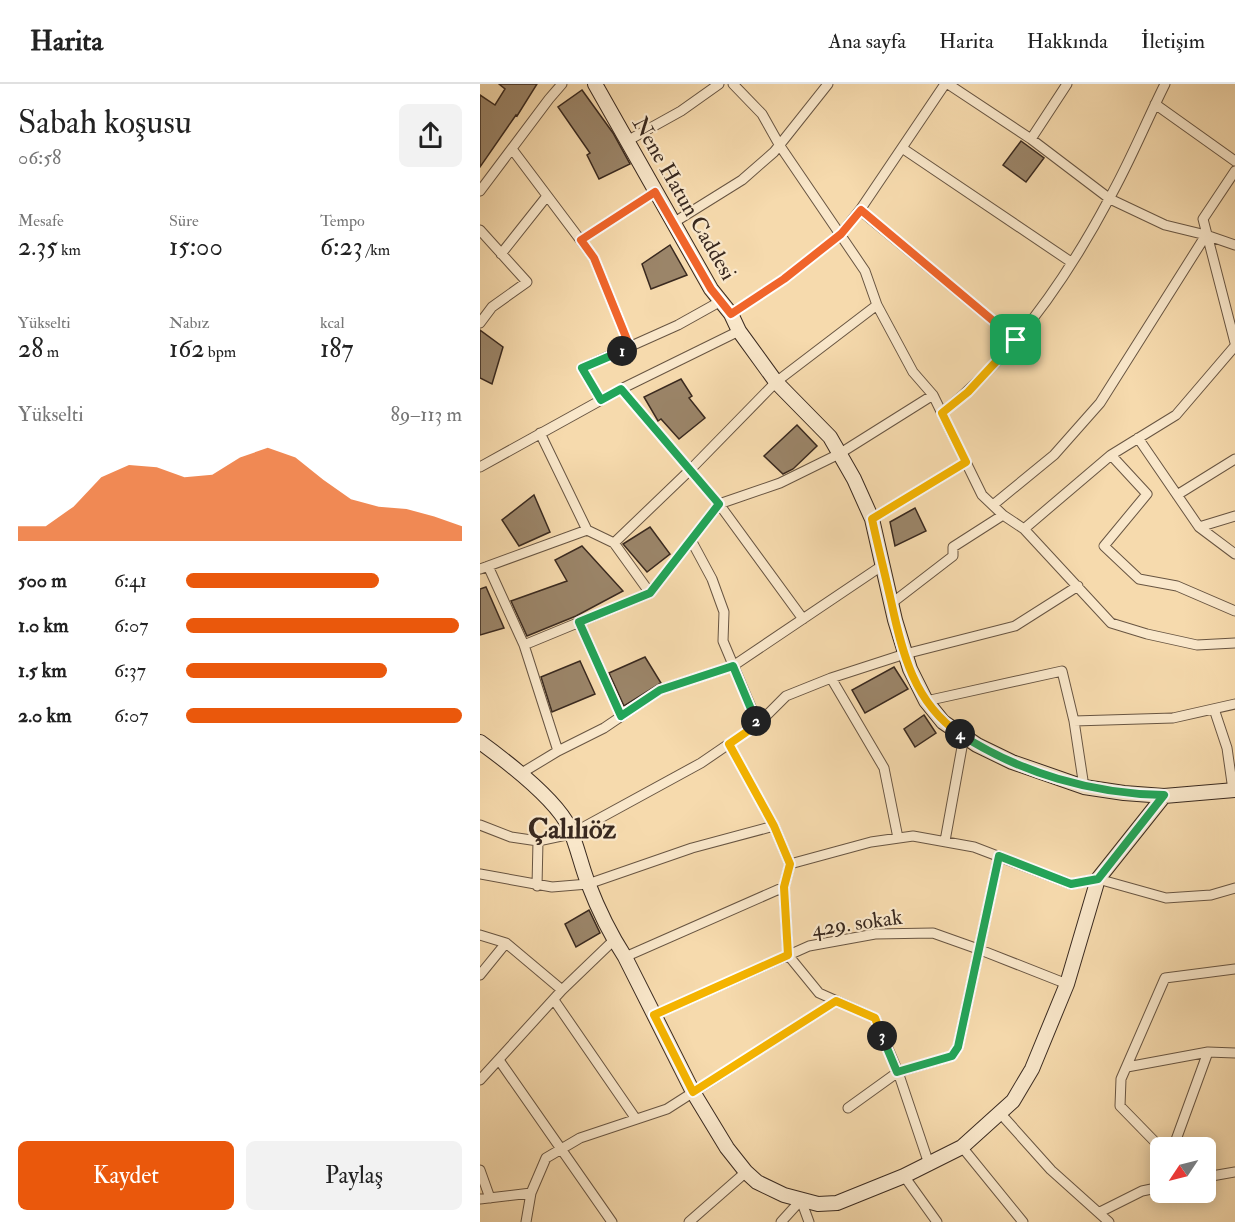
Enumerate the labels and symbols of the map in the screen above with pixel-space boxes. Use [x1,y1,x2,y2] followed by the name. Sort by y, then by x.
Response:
[626,112,742,285] street label: Nene Hatun Caddesi
[990,314,1041,365] pin
[607,336,637,366] pin: 1
[741,706,771,736] pin: 2
[945,719,975,749] pin: 4
[528,812,617,847] district label: Çalılıöz
[810,903,905,943] street label: 429. sokak
[867,1021,897,1051] pin: 3
[1150,1137,1216,1203] north arrow

